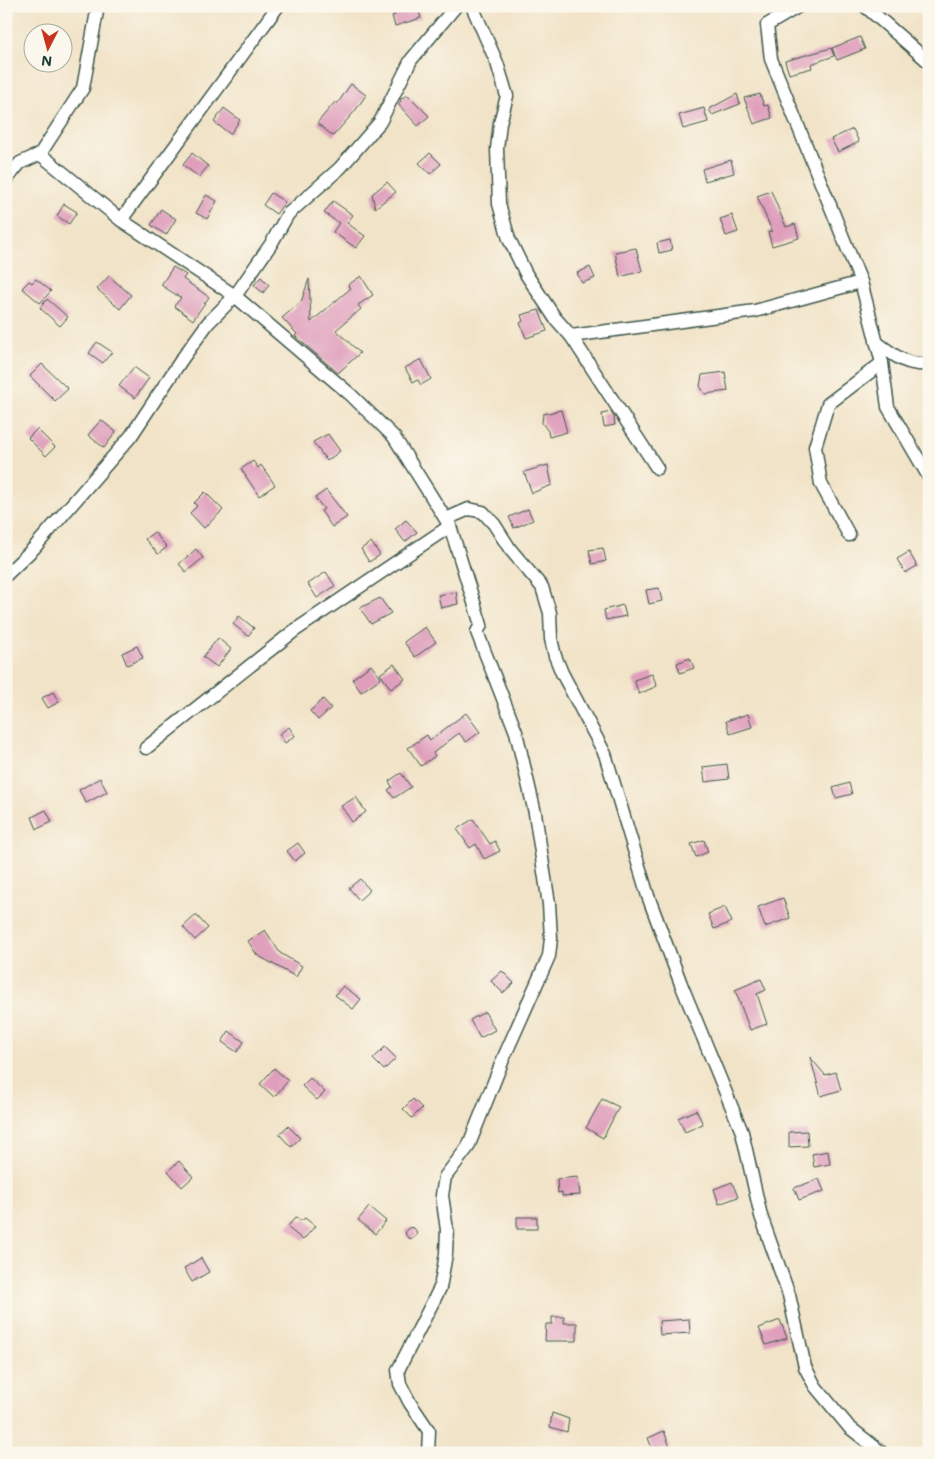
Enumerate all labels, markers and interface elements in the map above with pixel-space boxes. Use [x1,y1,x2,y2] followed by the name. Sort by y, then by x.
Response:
[22,22,72,72] north arrow
[40,51,53,71] text: N

